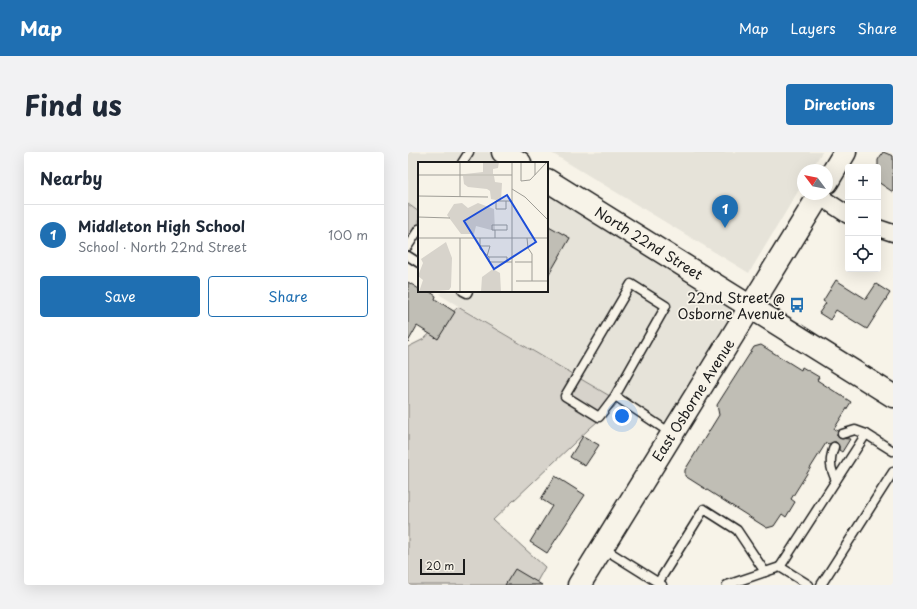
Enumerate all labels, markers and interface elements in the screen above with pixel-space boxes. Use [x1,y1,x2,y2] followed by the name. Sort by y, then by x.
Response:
[20,14,62,42] text: Map
[739,18,769,39] text: Map
[791,18,836,39] text: Layers
[858,18,897,39] text: Share
[24,83,122,126] text: Find us
[786,84,893,125] button: Directions
[418,162,548,292] inset map
[797,164,833,200] north arrow
[845,164,881,272] map controls
[845,164,881,200] button: +
[40,165,102,191] text: Nearby
[712,195,738,228] pin: 1
[845,200,881,236] button: −
[591,201,707,285] street label: North 22nd Street
[78,214,245,237] text: Middleton High School
[50,225,56,244] text: 1
[328,225,368,244] text: 100 m
[845,236,881,272] button: locate
[78,237,247,256] text: School · North 22nd Street
[40,276,200,317] button: Save
[208,276,368,317] button: Share
[678,287,785,324] place label: 22nd Street @ Osborne Avenue
[788,296,806,314] bus stop icon: 22nd Street @ Osborne Avenue
[647,334,739,465] street label: East Osborne Avenue
[612,406,632,426] your location
[420,557,465,576] scale bar
[426,557,454,574] text: 20 m

